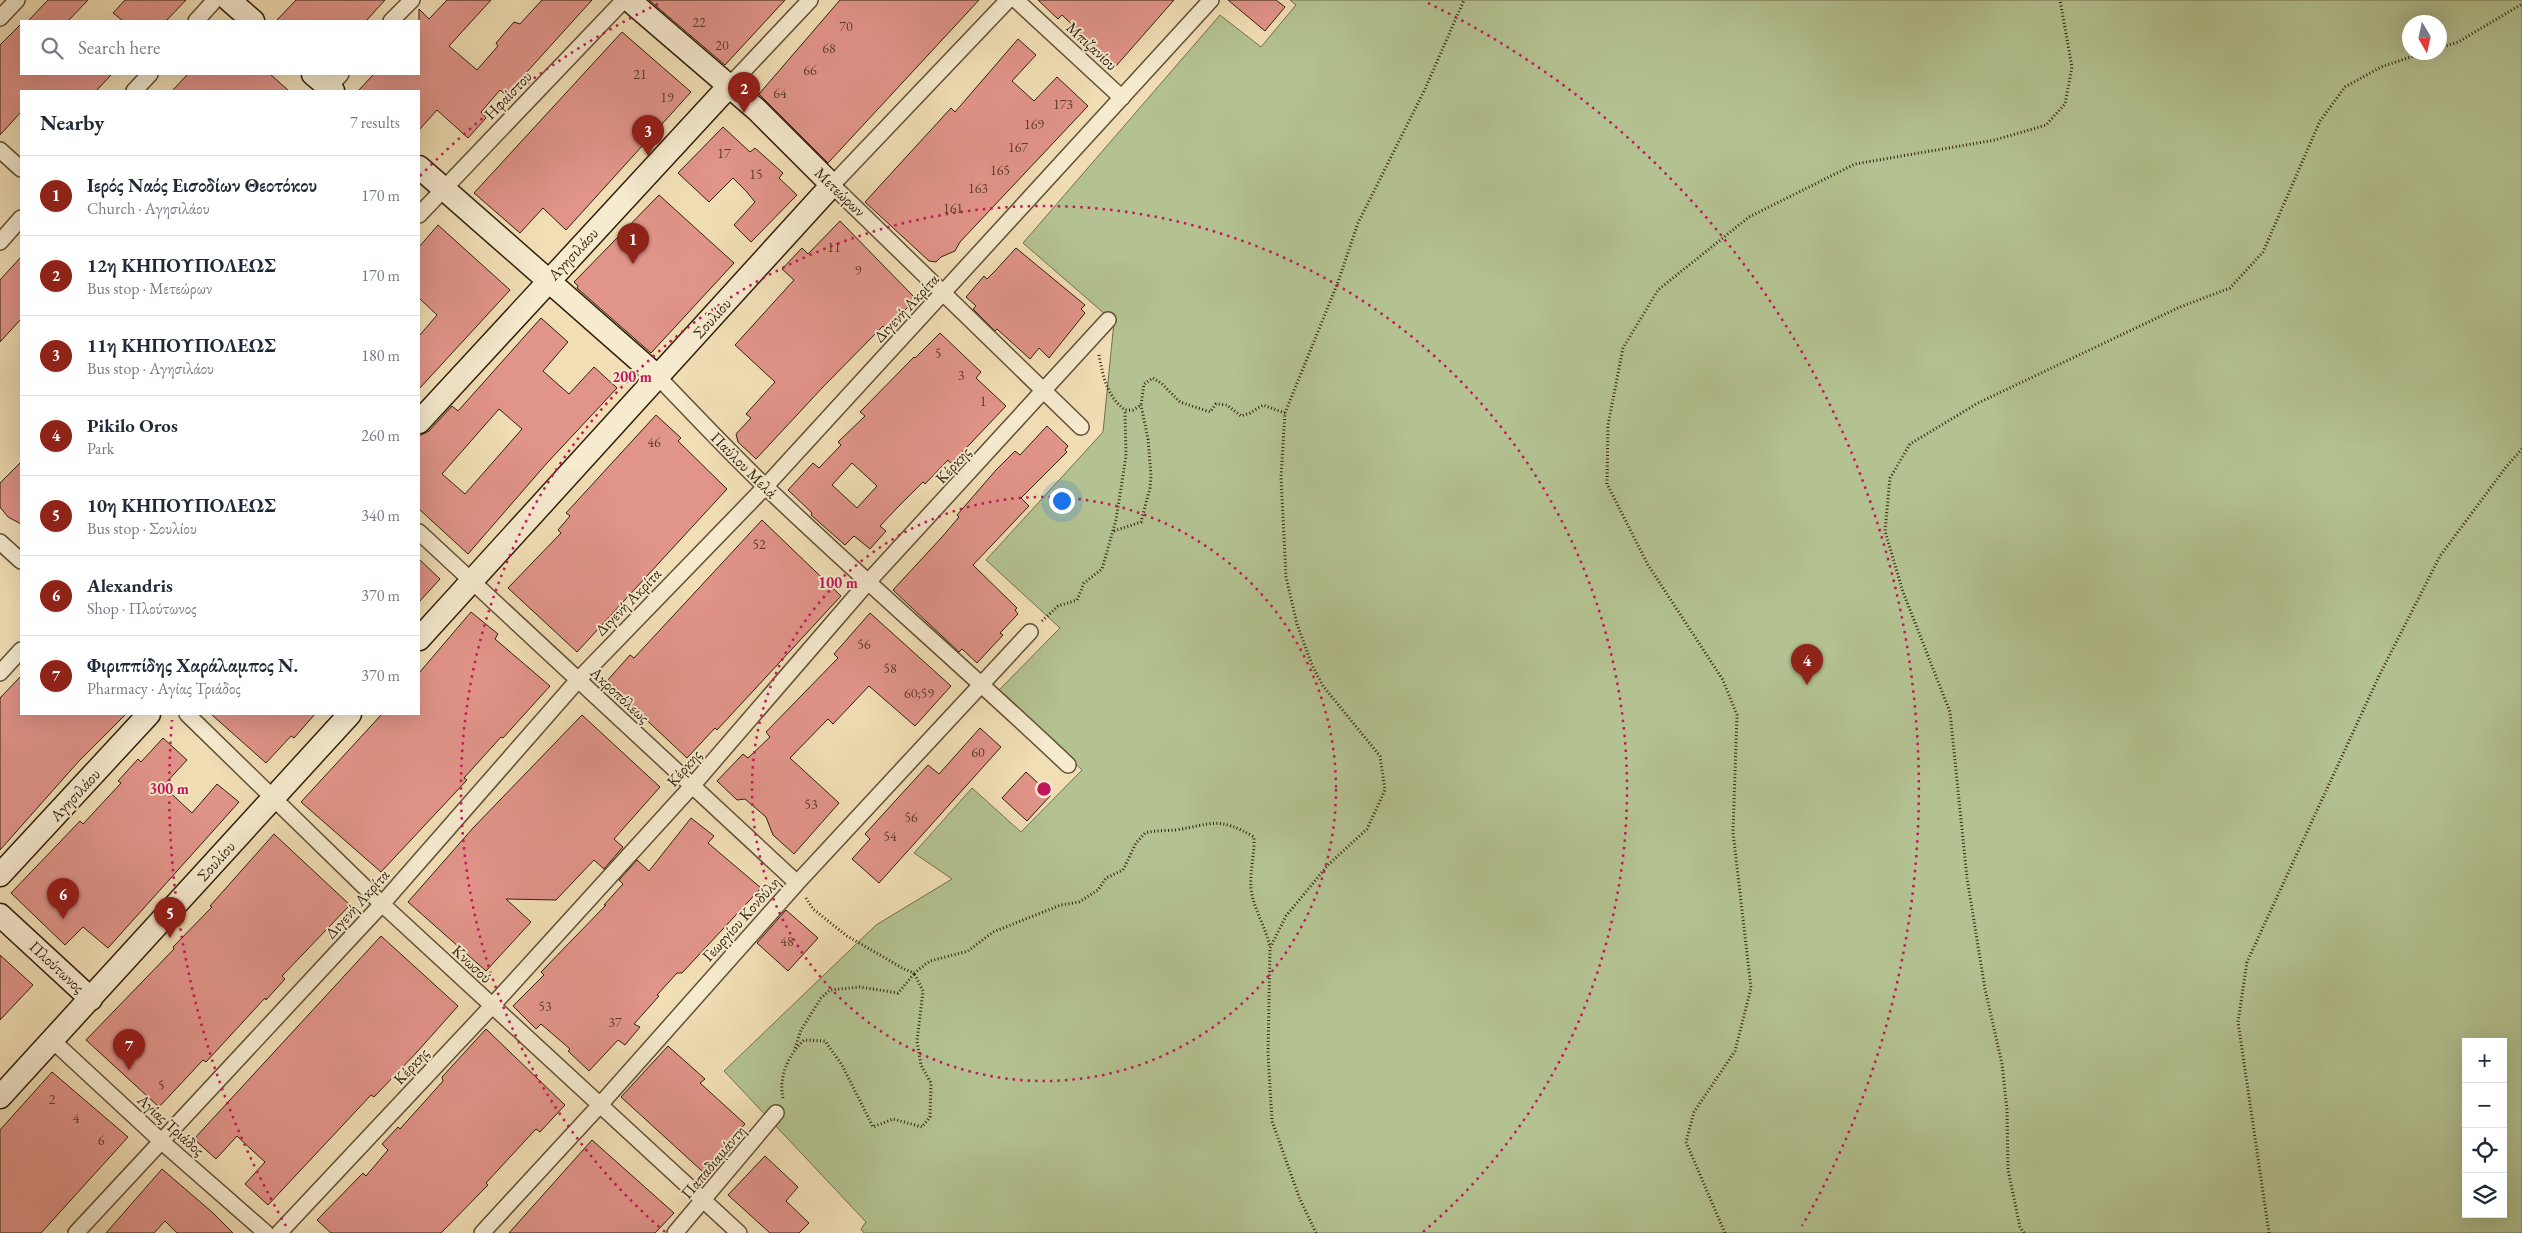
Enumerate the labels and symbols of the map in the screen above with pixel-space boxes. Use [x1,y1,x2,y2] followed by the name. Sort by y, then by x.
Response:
[692,13,706,31] house number: 22
[2402,15,2447,60] north arrow
[839,17,853,35] house number: 70
[1062,17,1122,75] street label: Μπιζανίου
[715,36,729,54] house number: 20
[822,39,836,57] house number: 68
[803,61,817,79] house number: 66
[633,65,647,83] house number: 21
[480,66,536,124] street label: Ηφαίστου
[728,72,760,113] pin: 2
[773,84,787,102] house number: 64
[660,88,674,106] house number: 19
[1053,95,1073,113] house number: 173
[632,115,664,156] pin: 3
[1024,115,1044,133] house number: 169
[1008,138,1028,156] house number: 167
[717,144,731,162] house number: 17
[990,161,1010,179] house number: 165
[810,163,870,221] street label: Μετεώρων
[749,165,763,183] house number: 15
[968,179,988,197] house number: 163
[943,199,963,217] house number: 161
[543,223,603,286] street label: Αγησιλάου
[617,223,649,264] pin: 1
[827,238,841,256] house number: 11
[855,261,862,279] house number: 9
[869,269,944,347] street label: Διγενή Ακρίτα
[688,293,736,343] street label: Σουλίου
[935,344,941,362] house number: 5
[958,366,965,384] house number: 3
[612,367,652,386] text: 200 m
[980,392,986,410] house number: 1
[706,427,782,503] street label: Παύλου Μελά
[647,433,661,451] house number: 46
[931,442,976,488] street label: Κέρκης
[1049,488,1075,514] your location
[752,535,766,553] house number: 52
[590,563,666,641] street label: Διγενή Ακρίτα
[818,573,858,592] text: 100 m
[857,635,871,653] house number: 56
[1791,644,1823,685] pin: 4
[883,659,897,677] house number: 58
[585,661,655,728] street label: Ακροπόλεως
[904,684,934,702] house number: 60;59
[971,743,985,761] house number: 60
[662,744,706,791] street label: Κέρκης
[45,764,105,827] street label: Αγησιλάου
[149,779,189,798] text: 300 m
[1035,780,1053,798] centre of rings
[804,795,818,813] house number: 53
[904,808,918,826] house number: 56
[883,827,897,845] house number: 54
[192,836,240,886] street label: Σουλίου
[320,864,394,943] street label: Διγενή Ακρίτα
[697,872,785,966] street label: Γεωργίου Κονδύλη
[47,878,79,919] pin: 6
[154,897,186,938] pin: 5
[780,932,794,950] house number: 48
[25,936,89,998] street label: Πλούτωνος
[448,940,497,988] street label: Κνωσού
[538,997,552,1015] house number: 53
[608,1013,622,1031] house number: 37
[113,1029,145,1070] pin: 7
[389,1043,434,1089] street label: Κέρκης
[158,1076,164,1094] house number: 5
[132,1089,209,1161] street label: Αγίας Τριάδος
[49,1090,56,1108] house number: 2
[73,1109,80,1127] house number: 4
[676,1121,750,1203] street label: Παπαδιαμάντη
[98,1131,105,1149] house number: 6

